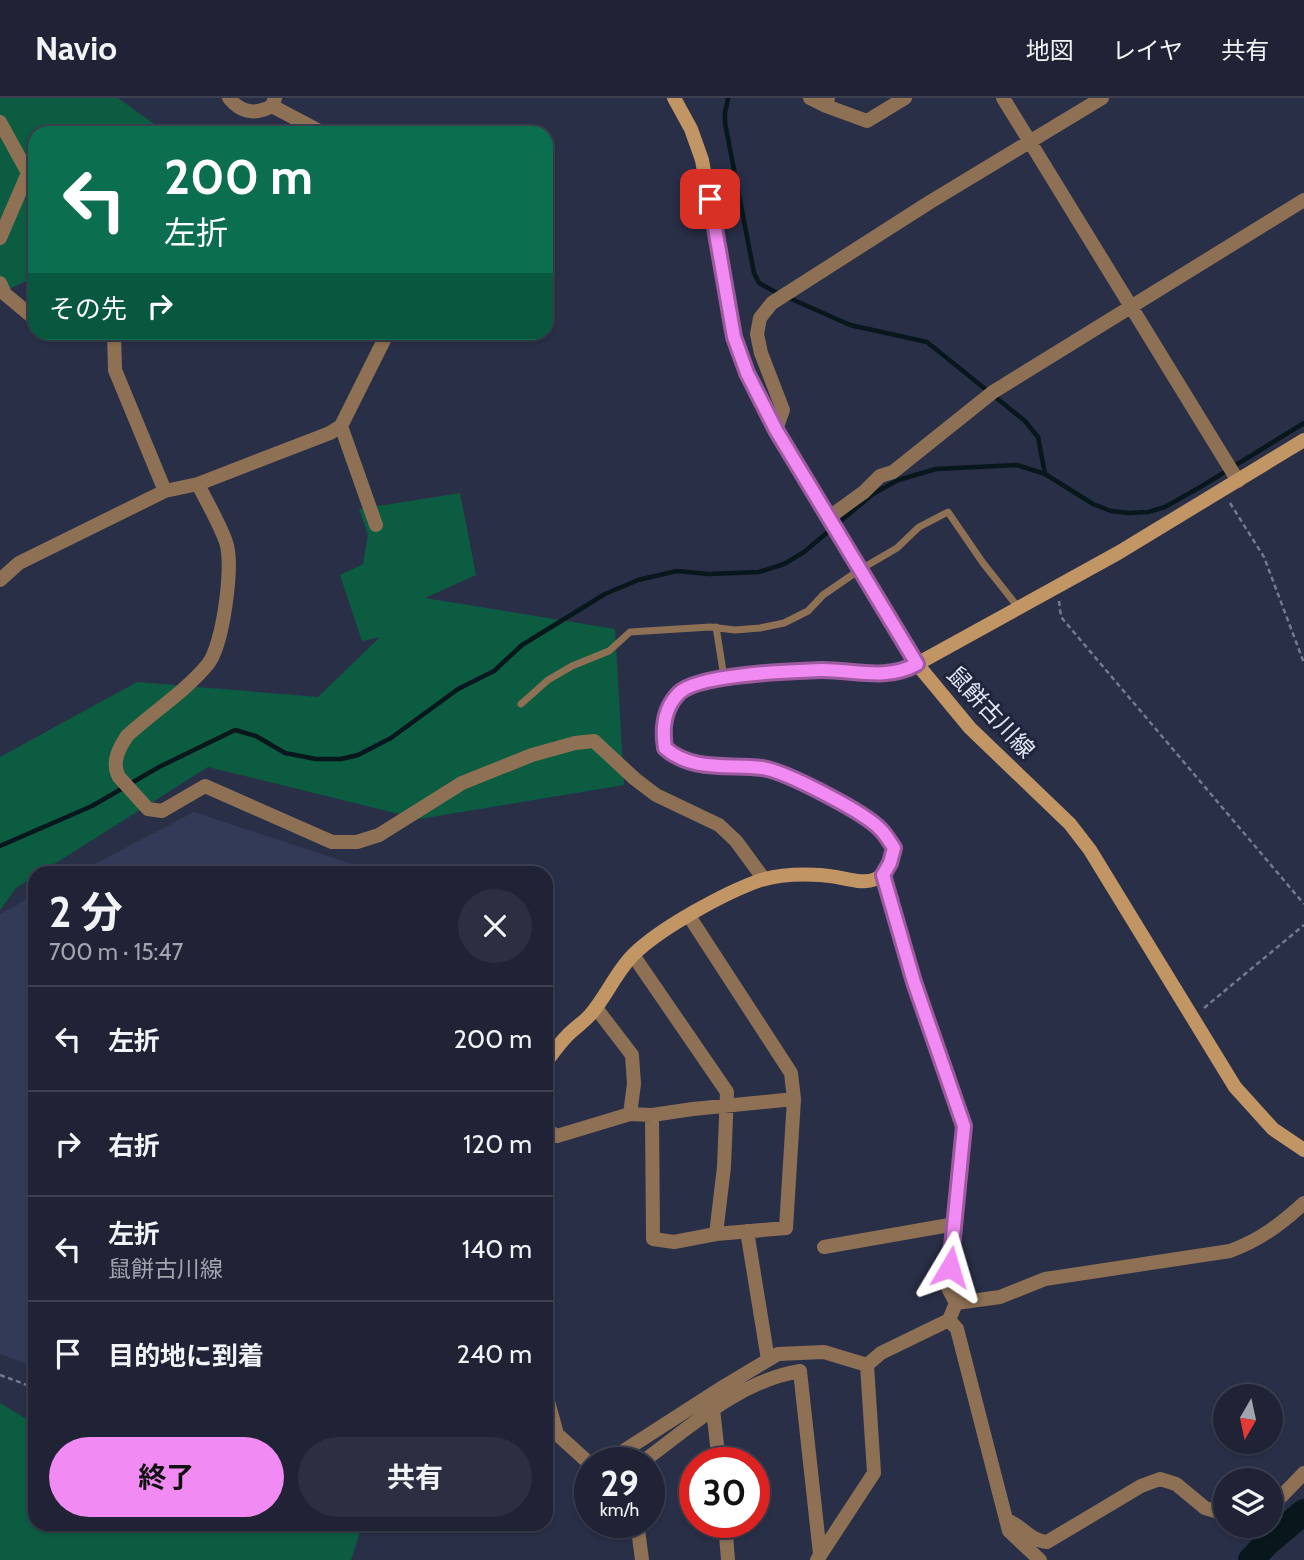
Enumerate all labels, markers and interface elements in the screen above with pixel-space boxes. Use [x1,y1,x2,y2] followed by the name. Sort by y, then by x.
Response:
[35,28,117,68] text: Navio
[1026,36,1074,65] text: 地図
[1112,36,1183,65] text: レイヤ
[1221,36,1269,65] text: 共有
[164,147,313,206] text: 200 m
[49,154,140,245] icon: left
[680,169,740,229] pin
[691,180,729,218] icon: arrive
[164,213,228,252] text: 左折
[141,287,179,325] icon: right
[49,293,127,325] text: その先
[942,660,1040,764] street label: 鼠餅古川線
[49,886,123,938] text: 2 分
[458,889,532,963] button: close
[49,938,183,966] text: 700 m · 15:47
[49,1020,87,1058] icon: left
[453,1023,532,1055] text: 200 m
[108,1025,160,1057] text: 左折
[49,1125,87,1163] icon: right
[463,1128,532,1160] text: 120 m
[108,1130,160,1162] text: 右折
[108,1218,160,1250] text: 左折
[49,1230,87,1268] icon: left
[913,1230,987,1304] position arrow
[462,1233,532,1265] text: 140 m
[108,1255,223,1283] text: 鼠餅古川線
[49,1335,87,1373] icon: arrive
[457,1338,532,1370] text: 240 m
[108,1340,264,1372] text: 目的地に到着
[1213,1384,1283,1454] north arrow
[1213,1384,1283,1538] map controls
[49,1437,284,1517] button: 終了
[298,1437,532,1517] button: 共有
[679,1447,770,1538] speed limit sign: 30
[600,1462,639,1505] text: 29
[1213,1468,1283,1538] button: layers
[600,1499,639,1521] text: km/h

